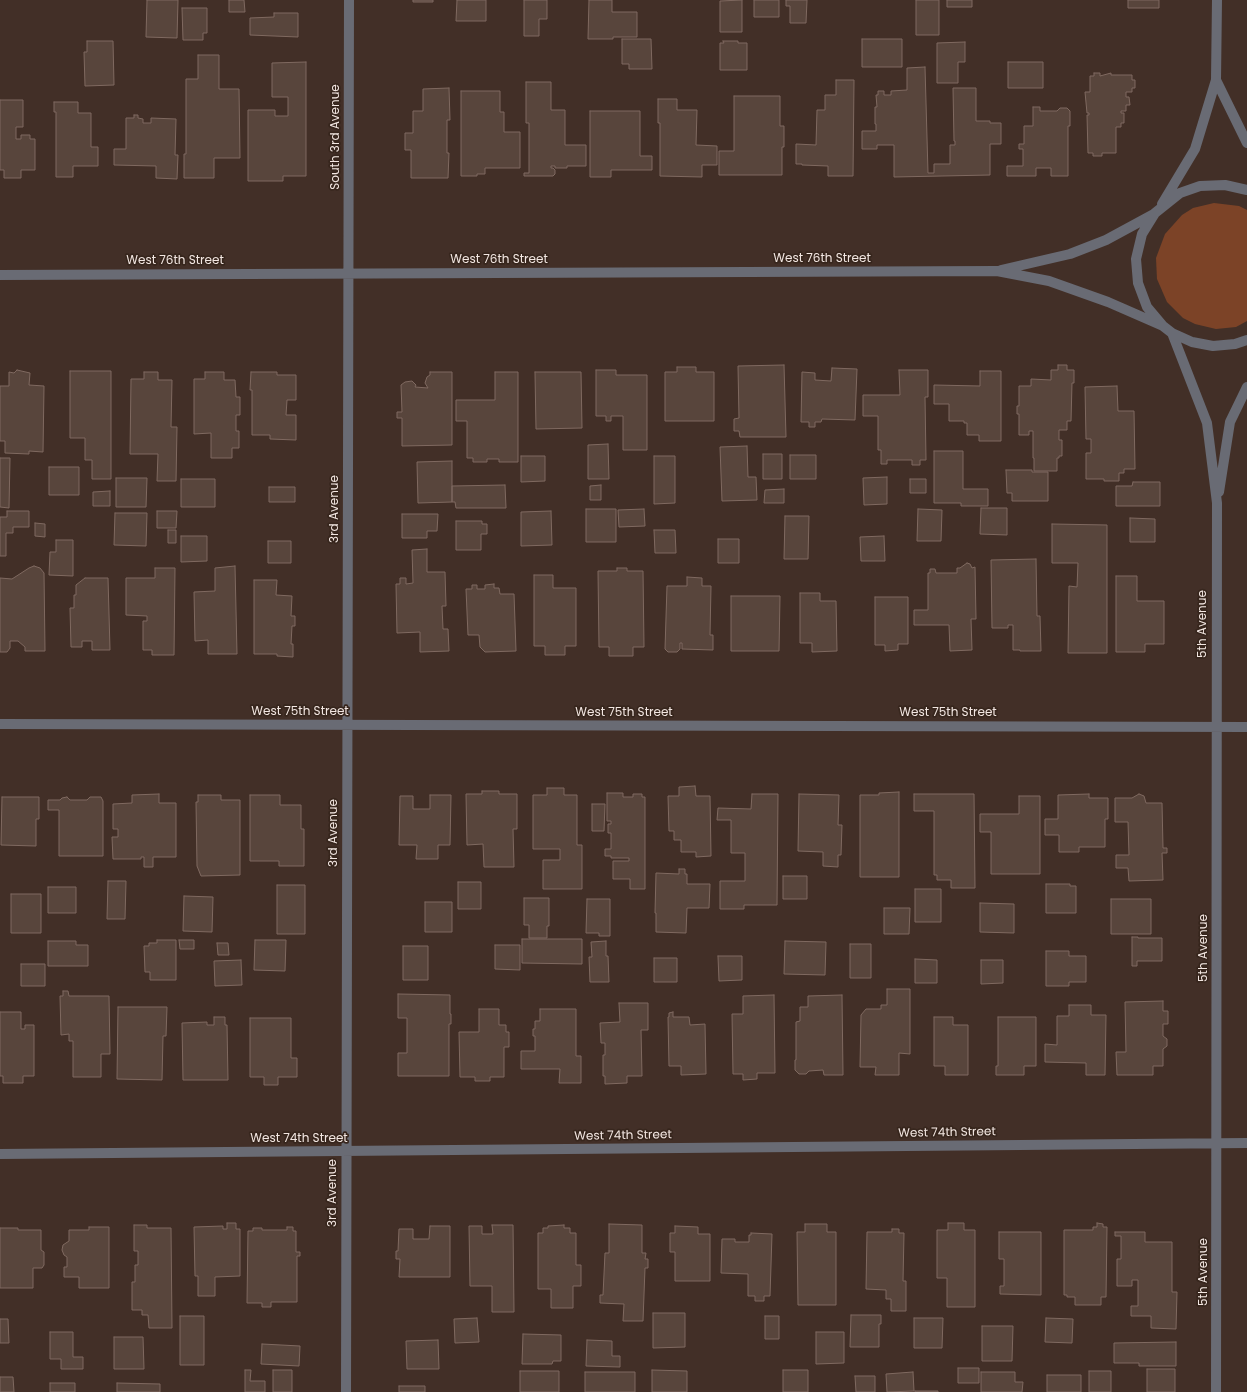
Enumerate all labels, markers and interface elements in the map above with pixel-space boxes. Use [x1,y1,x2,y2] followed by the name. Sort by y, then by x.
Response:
[329,84,343,190] street label: South 3rd Avenue
[773,252,871,266] street label: West 76th Street
[450,253,548,267] street label: West 76th Street
[126,254,224,268] street label: West 76th Street
[328,475,342,543] street label: 3rd Avenue
[1196,590,1210,658] street label: 5th Avenue
[251,705,349,719] street label: West 75th Street
[575,706,673,720] street label: West 75th Street
[899,706,997,720] street label: West 75th Street
[327,799,341,867] street label: 3rd Avenue
[1197,914,1211,982] street label: 5th Avenue
[898,1125,996,1141] street label: West 74th Street
[574,1128,672,1144] street label: West 74th Street
[250,1132,348,1146] street label: West 74th Street
[326,1159,340,1227] street label: 3rd Avenue
[1197,1238,1211,1306] street label: 5th Avenue

